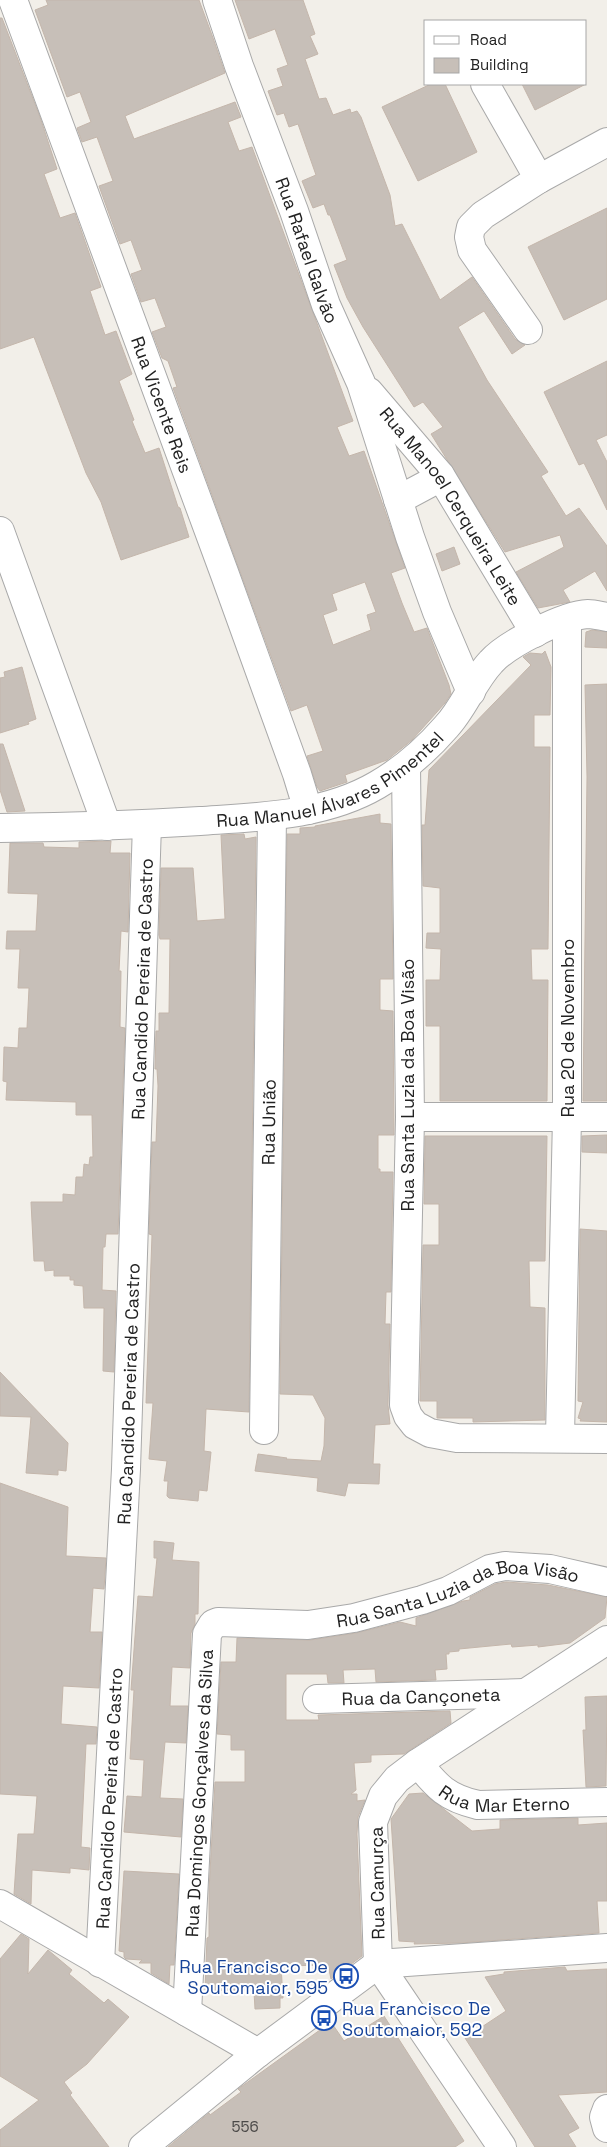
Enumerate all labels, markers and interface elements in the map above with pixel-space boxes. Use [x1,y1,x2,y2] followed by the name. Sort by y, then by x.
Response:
[424,20,587,85] legend
[470,30,507,49] text: Road
[470,55,529,74] text: Building
[271,174,344,327] street label: Rua Rafael Galvão
[126,333,198,476] street label: Rua Vicente Reis
[375,402,527,610] street label: Rua Manoel Cerqueira Leite
[216,726,448,831] street label: Rua Manuel Álvares Pimentel
[126,858,157,1120] street label: Rua Candido Pereira de Castro
[556,939,579,1117] street label: Rua 20 de Novembro
[396,959,419,1211] street label: Rua Santa Luzia da Boa Visão
[256,1079,280,1165] street label: Rua União
[112,1262,144,1525] street label: Rua Candido Pereira de Castro
[335,1554,582,1632] street label: Rua Santa Luzia da Boa Visão
[179,1649,218,1938] street label: Rua Domingos Gonçalves da Silva
[90,1667,127,1930] street label: Rua Candido Pereira de Castro
[341,1682,501,1710] street label: Rua da Cançoneta
[435,1779,570,1817] street label: Rua Mar Eterno
[365,1826,389,1940] street label: Rua Camurça
[179,1955,328,1999] place label: Rua Francisco De Soutomaior, 595
[333,1963,359,1989] bus stop icon: Rua Francisco De Soutomaior, 595
[342,1997,491,2041] place label: Rua Francisco De Soutomaior, 592
[311,2005,337,2031] bus stop icon: Rua Francisco De Soutomaior, 592
[231,2117,259,2136] house number: 556

